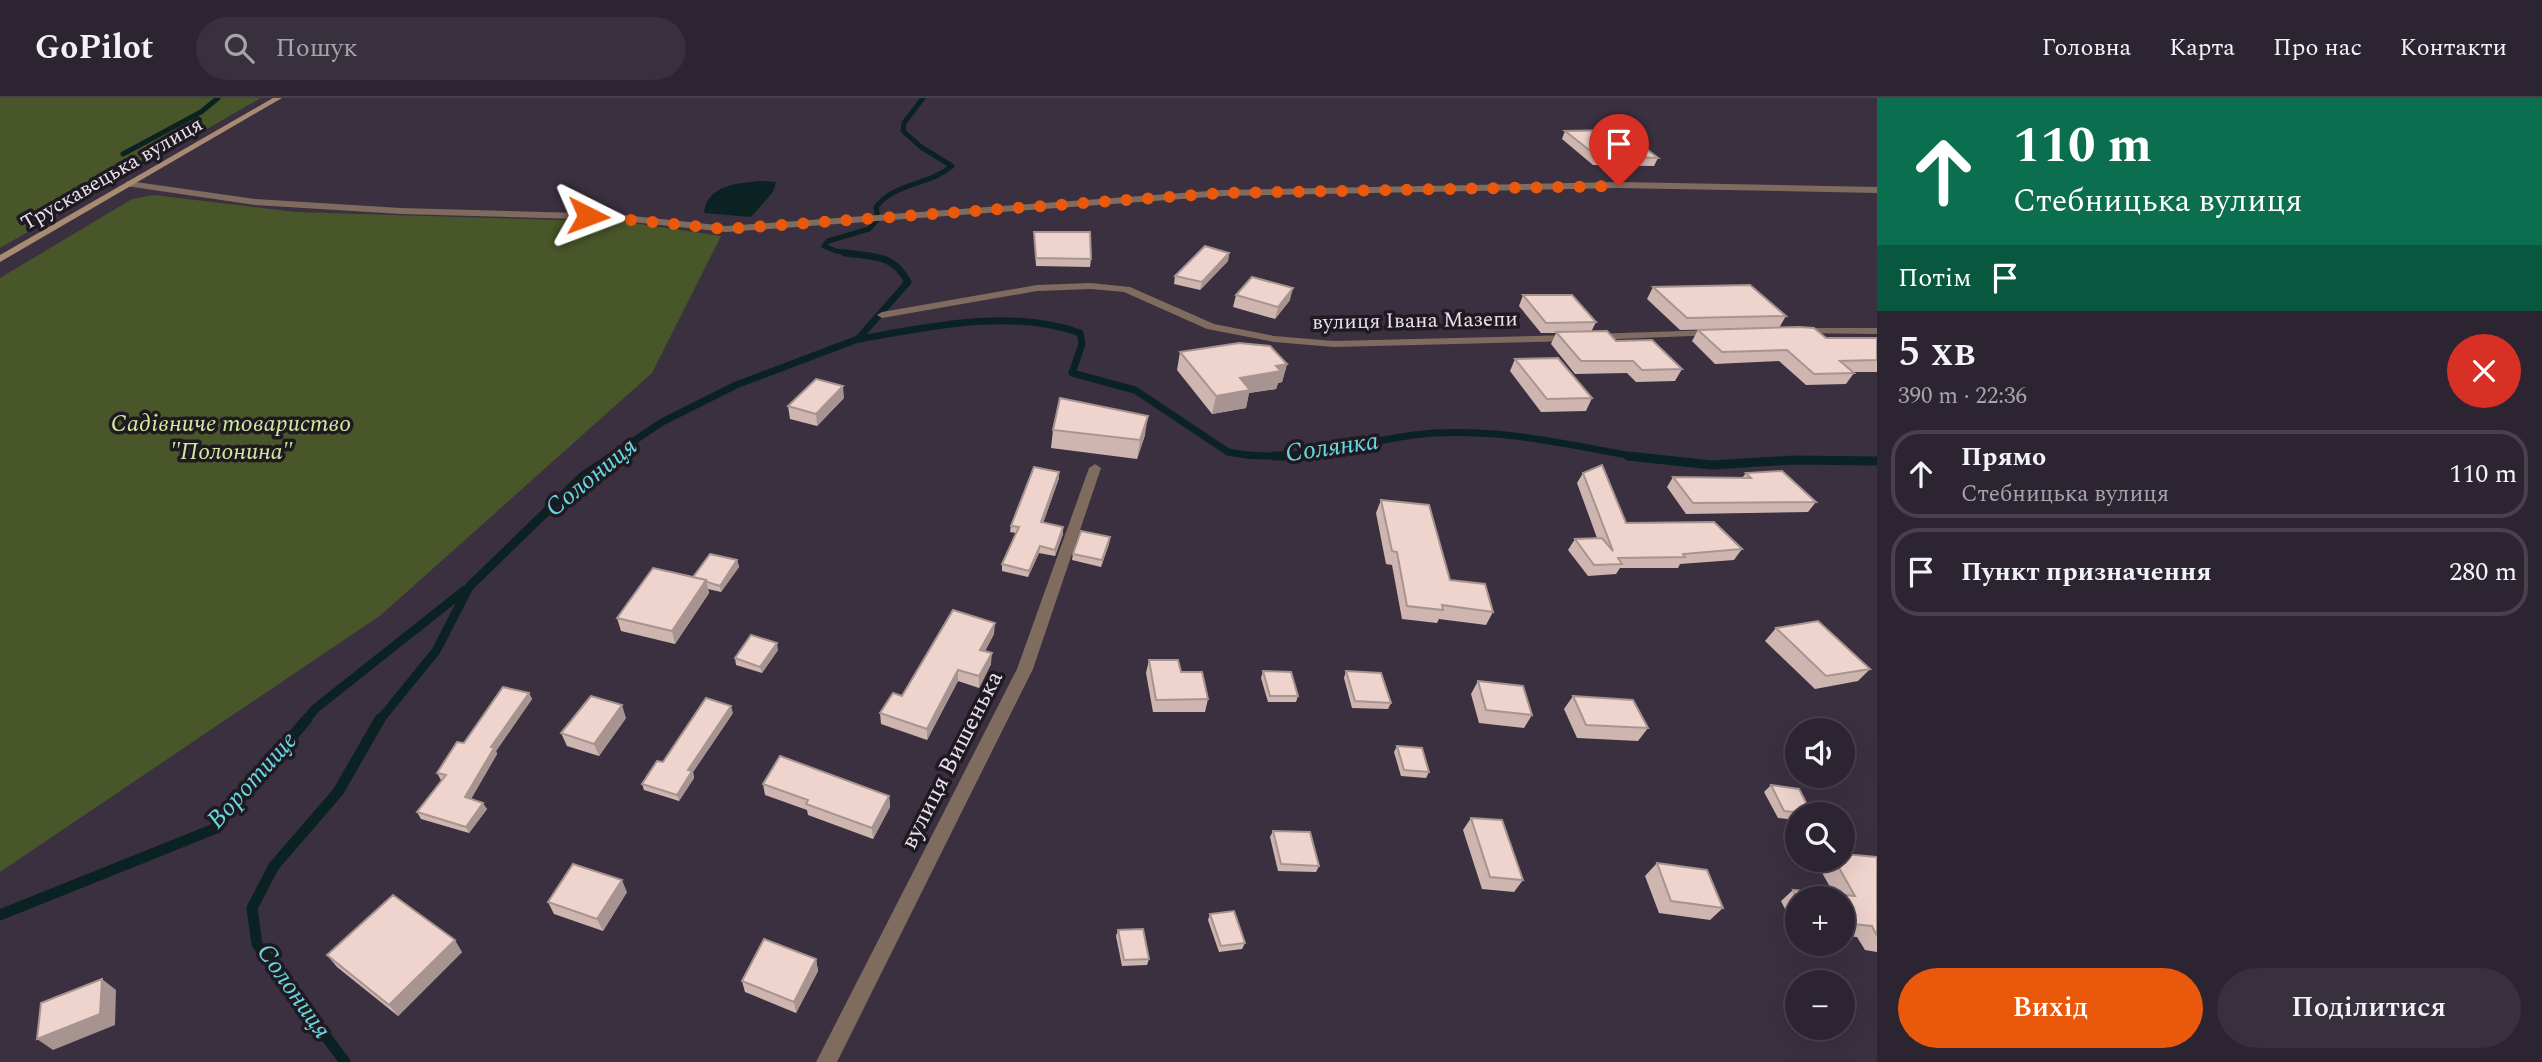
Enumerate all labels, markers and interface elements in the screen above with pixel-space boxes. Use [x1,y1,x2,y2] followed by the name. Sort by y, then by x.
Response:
[196,17,686,80] search box
[35,23,154,73] text: GoPilot
[276,28,358,68] text: Пошук
[220,29,258,67] icon: search
[2042,30,2131,66] text: Головна
[2169,30,2235,66] text: Карта
[2273,30,2362,66] text: Про нас
[2400,30,2507,66] text: Контакти
[15,109,209,239] street label: Трускавецька вулиця
[2013,109,2152,184] text: 110 m
[1589,114,1649,186] pin
[1600,125,1638,163] icon: arrive
[1898,126,1989,217] icon: ahead
[2013,177,2302,226] text: Стебницька вулиця
[551,179,625,253] position arrow
[1898,258,1972,298] text: Потім
[1986,259,2024,297] icon: arrive
[1312,303,1518,339] street label: вулиця Івана Мазепи
[1898,321,1975,384] text: 5 хв
[2447,334,2521,408] button: close
[1898,379,2027,414] text: 390 m · 22:36
[111,406,351,470] park label: Садівниче товариство "Полонина"
[1283,421,1381,473] water label: Солянка
[536,427,646,527] water label: Солониця
[1961,437,2046,477] text: Прямо
[2449,454,2517,494] text: 110 m
[1902,455,1940,493] icon: ahead
[1961,477,2169,512] text: Стебницька вулиця
[1961,552,2212,592] text: Пункт призначення
[2449,552,2517,592] text: 280 m
[1902,553,1940,591] icon: arrive
[891,664,1013,856] street label: вулиця Вишенька
[1785,718,1855,1040] map controls
[1785,718,1855,788] button: sound
[197,722,307,838] water label: Воротище
[1785,802,1855,872] button: search
[1785,886,1855,956] button: +
[246,935,342,1048] water label: Солониця
[1898,968,2203,1048] button: Вихід
[2217,968,2521,1048] button: Поділитися
[1785,970,1855,1040] button: −

